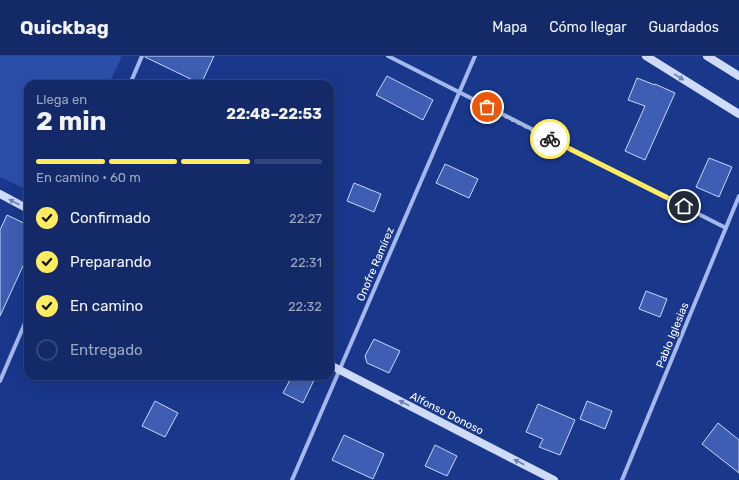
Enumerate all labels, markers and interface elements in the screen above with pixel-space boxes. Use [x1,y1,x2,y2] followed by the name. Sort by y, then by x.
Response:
[20,16,109,39] text: Quickbag
[492,19,527,36] text: Mapa
[549,19,627,36] text: Cómo llegar
[649,19,719,36] text: Guardados
[673,73,685,80] one-way arrow
[470,90,504,124] pin
[36,92,87,107] text: Llega en
[476,96,498,118] icon: bag
[226,105,322,123] text: 22:48–22:53
[36,106,106,137] text: 2 min
[530,119,570,159] courier
[539,128,561,150] icon: bike
[36,170,141,185] text: En camino · 60 m
[667,189,701,223] pin
[673,195,695,217] icon: home
[8,198,20,205] one-way arrow
[36,207,58,229] icon: check
[70,209,151,227] text: Confirmado
[289,211,322,226] text: 22:27
[354,225,397,303] street label: Onofre Ramírez
[36,251,58,273] icon: check
[70,253,151,271] text: Preparando
[290,255,322,270] text: 22:31
[36,295,58,317] icon: check
[70,297,143,315] text: En camino
[288,299,322,314] text: 22:32
[653,300,692,370] street label: Pablo Iglesias
[70,341,143,359] text: Entregado
[408,389,486,438] street label: Alfonso Donoso
[398,399,409,406] one-way arrow
[513,459,525,465] one-way arrow

